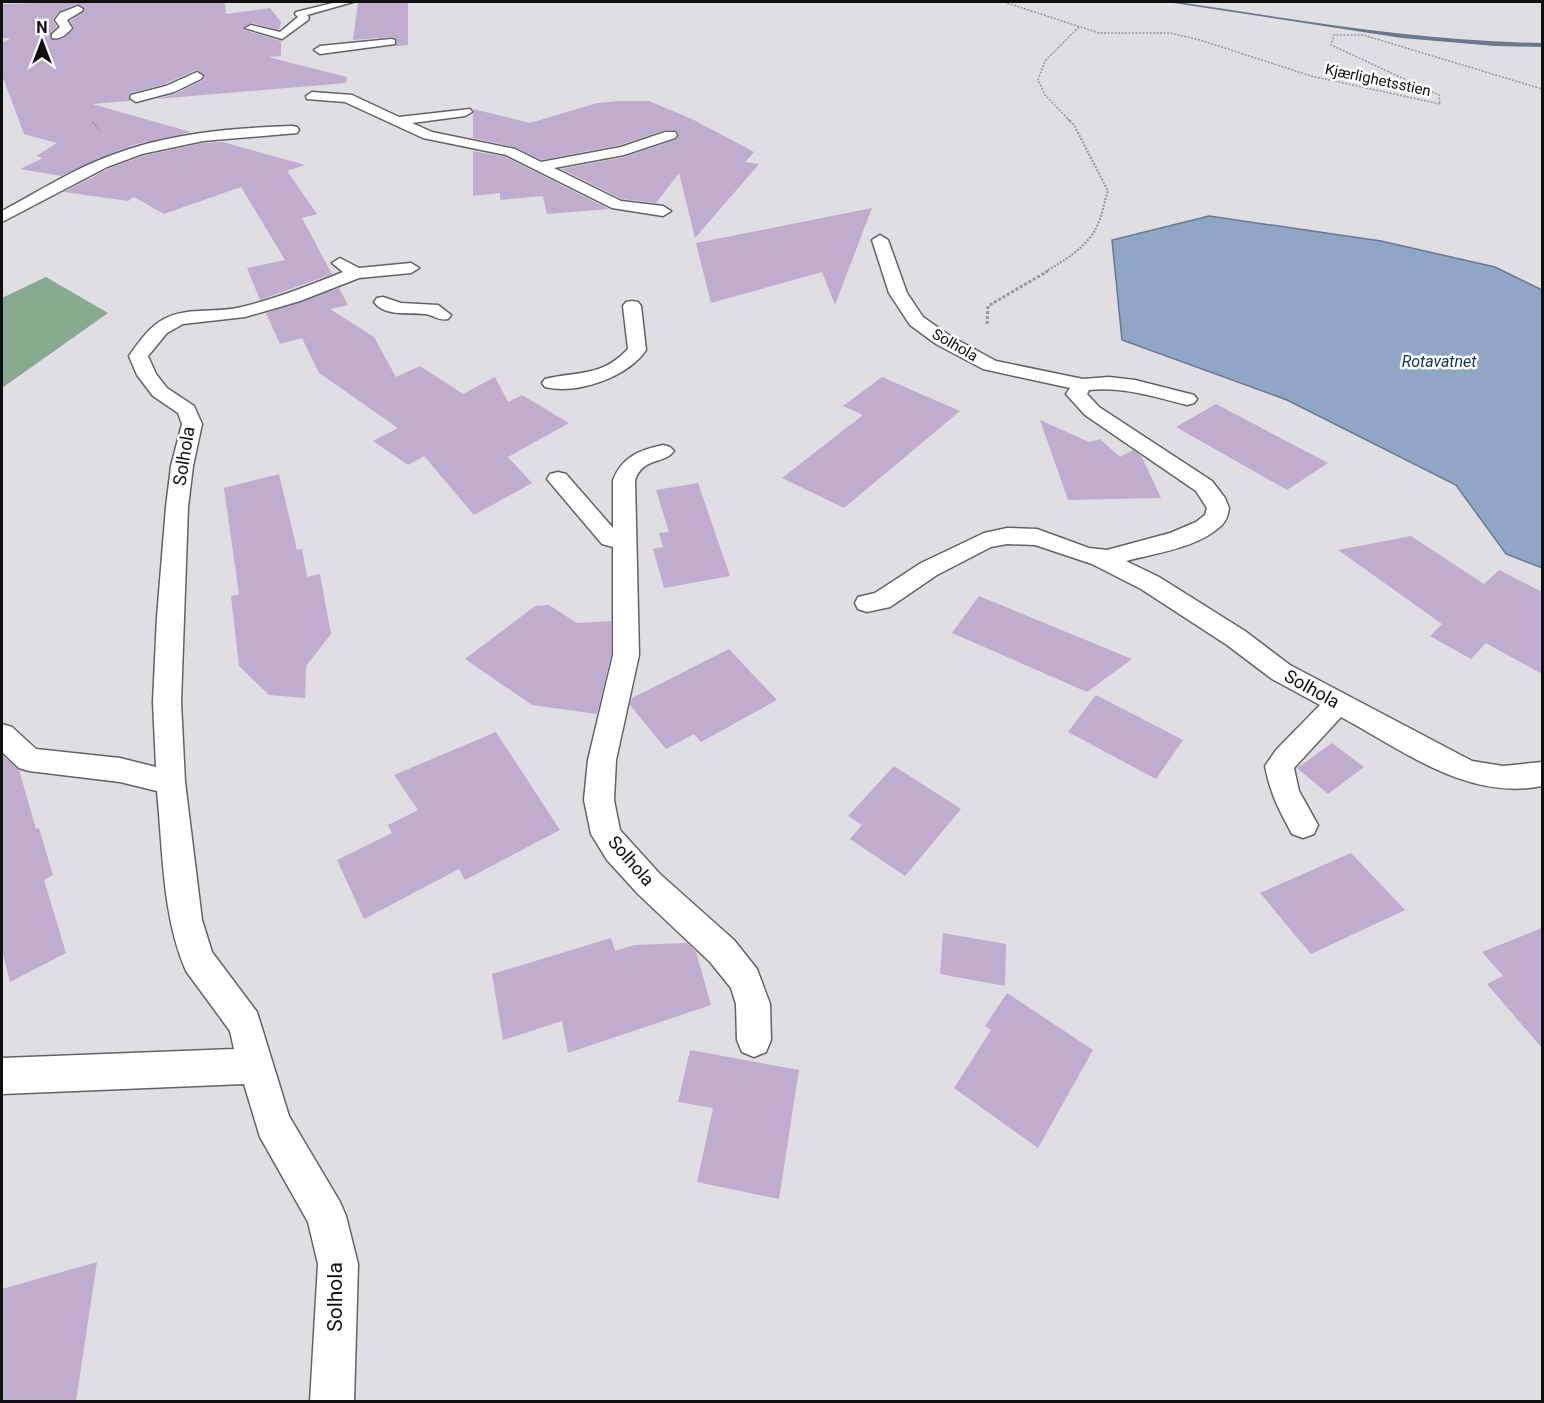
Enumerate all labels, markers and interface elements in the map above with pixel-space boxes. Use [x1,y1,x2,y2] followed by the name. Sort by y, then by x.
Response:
[12,12,72,72] north arrow
[36,18,48,37] text: N
[1323,60,1433,100] street label: Kjærlighetsstien
[929,325,981,365] street label: Solhola
[1402,352,1477,371] water label: Rotavatnet
[168,425,199,487] street label: Solhola
[1281,665,1343,712] street label: Solhola
[604,831,659,890] street label: Solhola
[323,1262,347,1332] street label: Solhola

